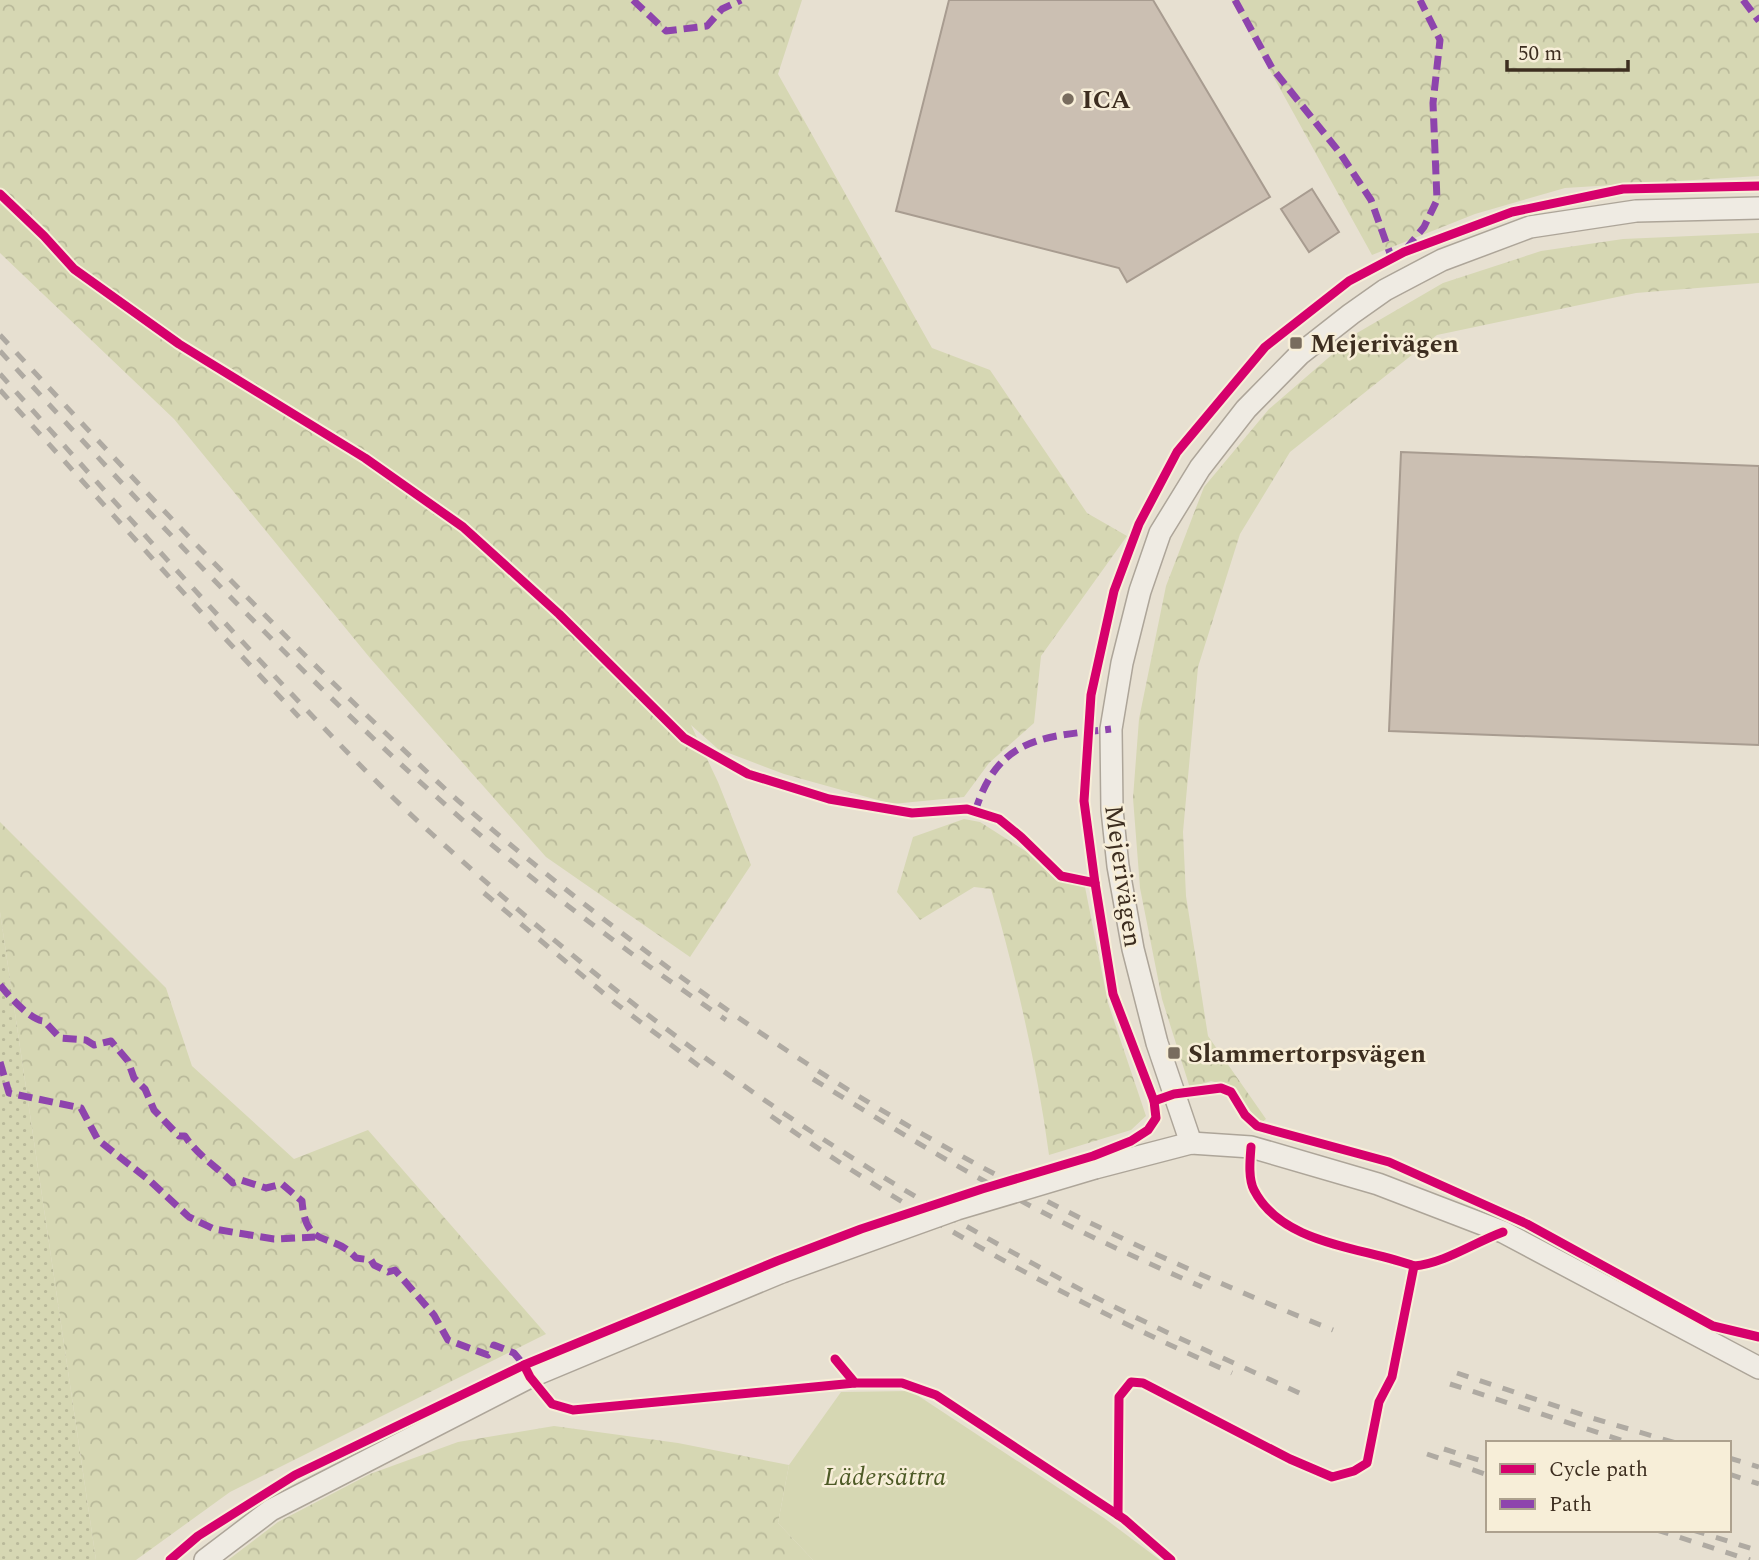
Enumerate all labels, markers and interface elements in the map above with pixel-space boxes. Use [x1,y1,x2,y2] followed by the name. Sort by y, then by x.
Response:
[1507,28,1628,72] scale bar
[1518,38,1562,70] text: 50 m
[1082,80,1131,120] place label: ICA
[1060,91,1076,107] marker: ICA
[1310,324,1459,364] place label: Mejerivägen
[1288,335,1304,351] marker: Mejerivägen
[1093,802,1153,950] street label: Mejerivägen
[1188,1034,1426,1074] place label: Slammertorpsvägen
[1166,1045,1182,1061] marker: Slammertorpsvägen
[1486,1441,1731,1532] legend
[1549,1454,1648,1486] text: Cycle path
[824,1457,946,1497] park label: Lädersättra
[1549,1489,1592,1521] text: Path

